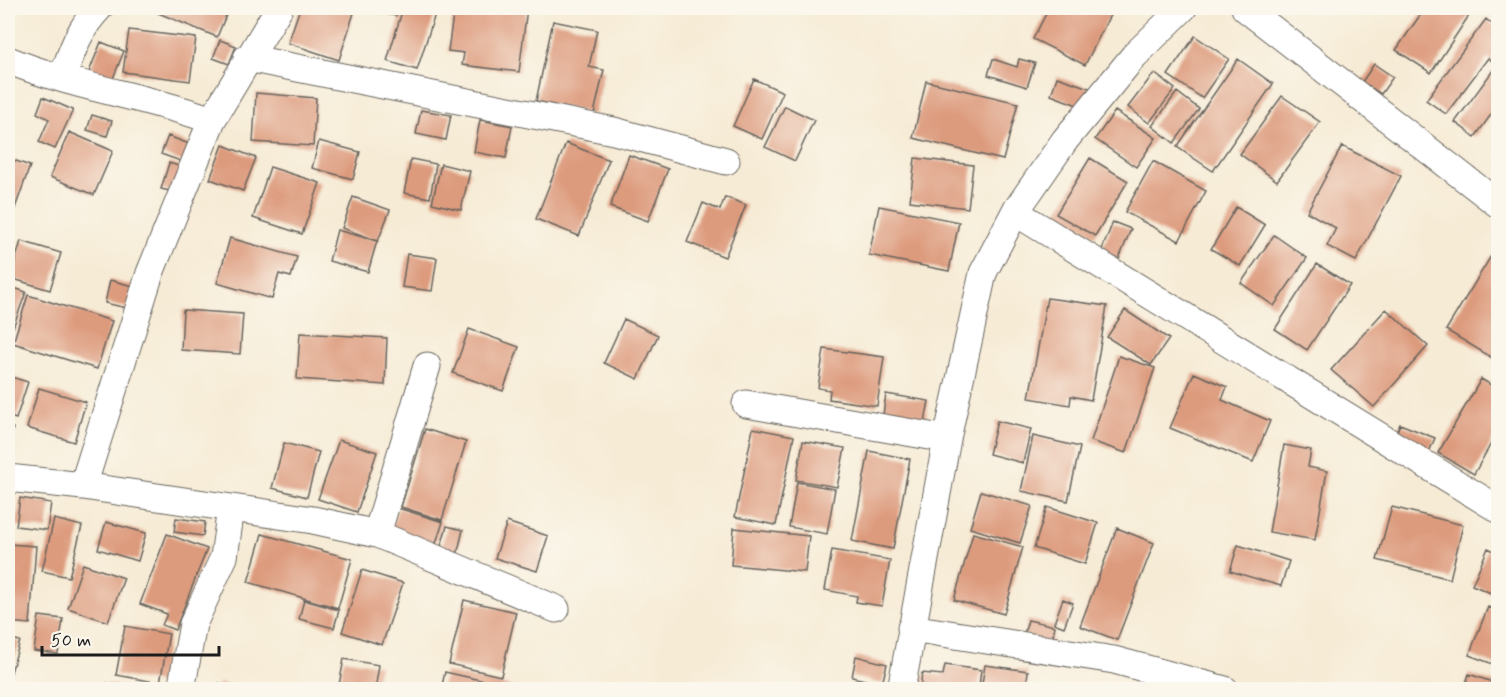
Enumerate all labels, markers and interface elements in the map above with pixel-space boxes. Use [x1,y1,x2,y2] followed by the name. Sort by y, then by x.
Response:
[42,619,219,657] scale bar
[51,629,91,653] text: 50 m

